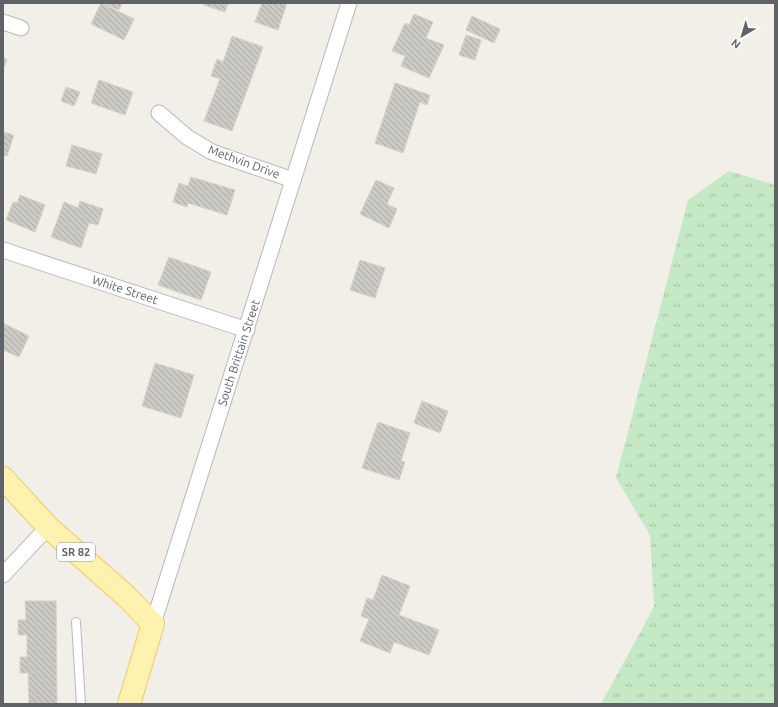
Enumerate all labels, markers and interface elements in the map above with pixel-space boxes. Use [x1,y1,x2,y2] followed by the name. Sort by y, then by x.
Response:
[722,16,762,56] north arrow
[729,37,743,51] text: N
[207,143,282,181] street label: Methvin Drive
[91,273,160,306] street label: White Street
[215,298,262,408] street label: South Brittain Street
[57,543,95,561] road number: SR 82

